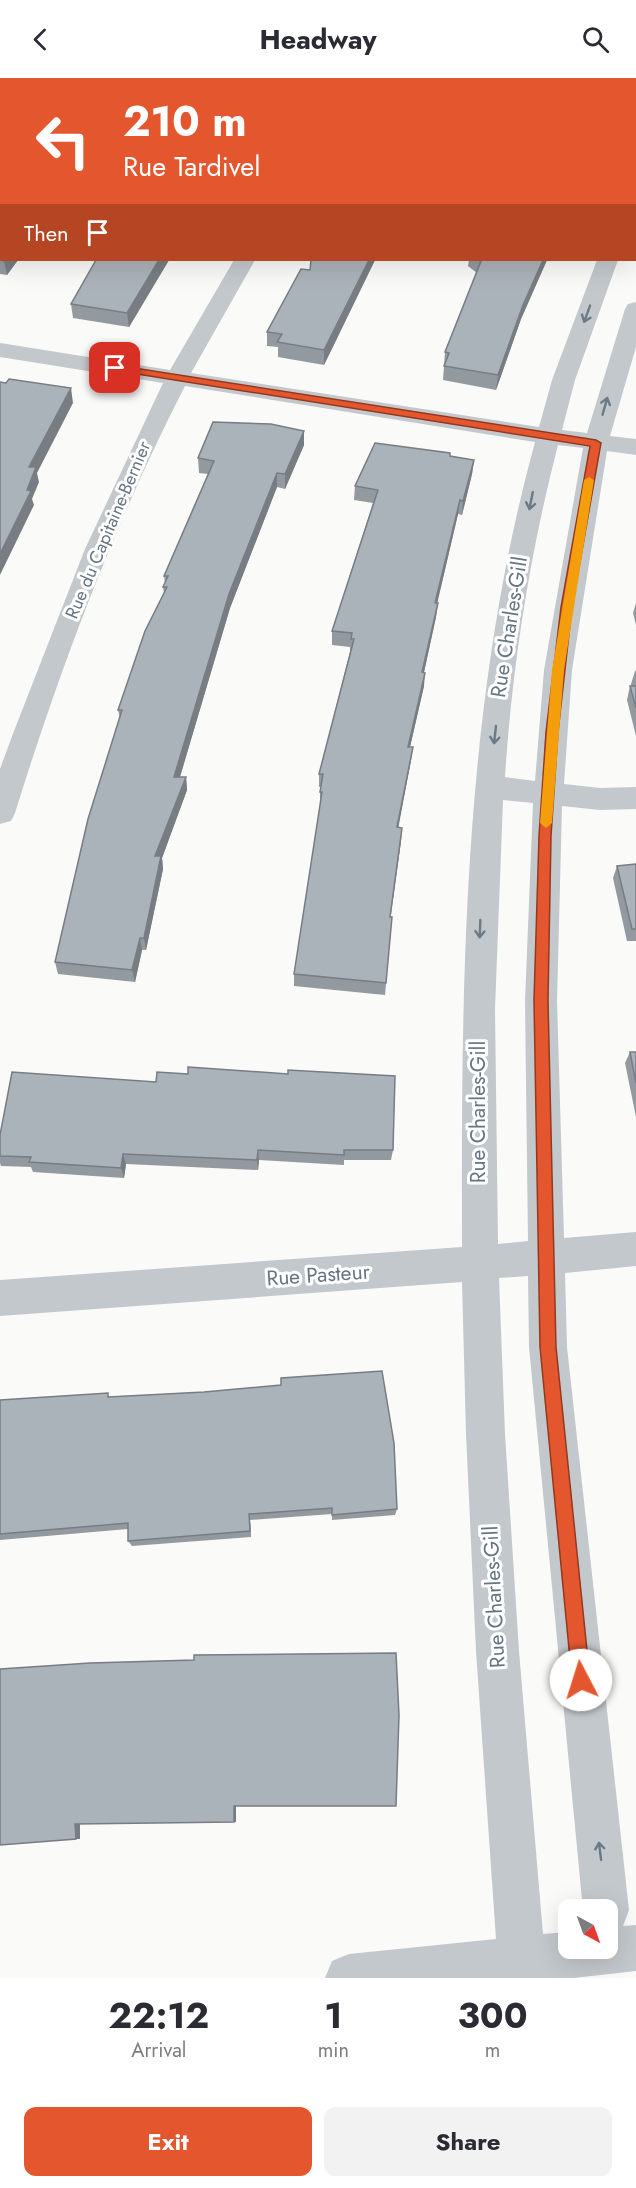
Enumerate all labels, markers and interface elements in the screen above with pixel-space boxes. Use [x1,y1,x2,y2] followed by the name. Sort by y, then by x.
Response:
[260,20,376,59] text: Headway
[24,23,57,56] icon: back
[579,23,612,56] icon: search
[123,91,247,152] text: 210 m
[24,102,102,180] icon: left
[123,147,260,186] text: Rue Tardivel
[81,216,114,249] icon: arrive
[24,217,69,249] text: Then
[580,304,591,323] one-way arrow
[89,342,140,393] pin
[98,351,131,384] icon: arrive
[600,397,611,416] one-way arrow
[59,437,157,623] street label: Rue du Capitaine-Bernier
[525,490,536,510] one-way arrow
[483,554,535,700] street label: Rue Charles-Gill
[489,724,500,744] one-way arrow
[474,918,486,938] one-way arrow
[463,1041,493,1183] street label: Rue Charles-Gill
[265,1256,371,1294] street label: Rue Pasteur
[475,1525,513,1669] street label: Rue Charles-Gill
[549,1648,613,1712] position arrow
[594,1842,605,1862] one-way arrow
[558,1899,618,1959] north arrow
[558,1899,618,1959] map controls
[108,1989,209,2041] text: 22:12
[324,1989,343,2041] text: 1
[457,1989,528,2041] text: 300
[131,2036,186,2065] text: Arrival
[318,2036,349,2065] text: min
[485,2036,500,2065] text: m
[24,2107,312,2176] button: Exit
[324,2107,612,2176] button: Share

